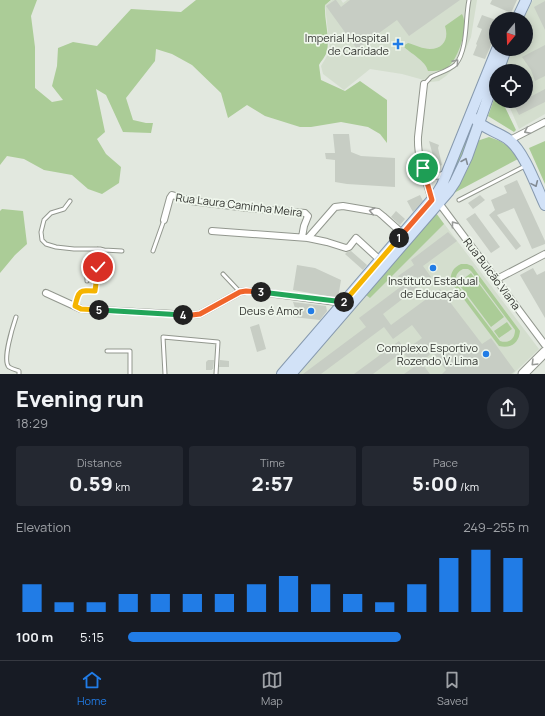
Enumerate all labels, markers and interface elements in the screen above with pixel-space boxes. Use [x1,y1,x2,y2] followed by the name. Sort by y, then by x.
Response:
[489,12,533,56] north arrow
[489,12,533,108] map controls
[305,30,390,58] place label: Imperial Hospital de Caridade
[392,38,404,50] marker: Imperial Hospital de Caridade
[451,59,458,66] one-way arrow
[489,64,533,108] button: locate
[524,127,532,134] one-way arrow
[406,151,440,185] pin
[412,157,434,179] icon: arrive
[460,157,468,165] one-way arrow
[531,181,539,188] one-way arrow
[175,189,303,220] street label: Rua Laura Caminha Meira
[369,208,375,216] one-way arrow
[452,221,459,228] one-way arrow
[389,228,409,248] pin: 1
[397,230,401,245] text: 1
[460,235,524,313] street label: Rua Bulcão Viana
[81,250,115,284] pin
[87,256,109,278] icon: check
[428,263,438,273] marker: Instituto Estadual de Educação
[388,273,478,301] place label: Instituto Estadual de Educação
[251,282,271,302] pin: 3
[258,284,264,299] text: 3
[334,292,354,312] pin: 2
[341,294,347,309] text: 2
[89,300,109,320] pin: 5
[96,302,102,317] text: 5
[239,303,303,318] place label: Deus é Amor
[173,305,193,325] pin: 4
[306,306,316,316] marker: Deus é Amor
[180,307,186,322] text: 4
[377,340,478,368] place label: Complexo Esportivo Rozendo V. Lima
[481,349,491,359] marker: Complexo Esportivo Rozendo V. Lima
[531,358,539,366] one-way arrow
[16,384,144,414] text: Evening run
[487,387,529,429] button: share
[16,414,48,432] text: 18:29
[77,455,122,470] text: Distance
[260,455,285,470] text: Time
[433,455,458,470] text: Pace
[69,470,113,497] text: 0.59
[252,470,293,497] text: 2:57
[412,470,458,497] text: 5:00
[113,479,130,494] text: km
[458,479,479,494] text: /km
[16,518,71,536] text: Elevation
[463,518,529,536] text: 249–255 m
[16,628,53,646] text: 100 m
[80,628,104,646] text: 5:15
[77,669,107,708] tab: Home
[261,669,283,708] tab: Map
[437,669,468,708] tab: Saved

